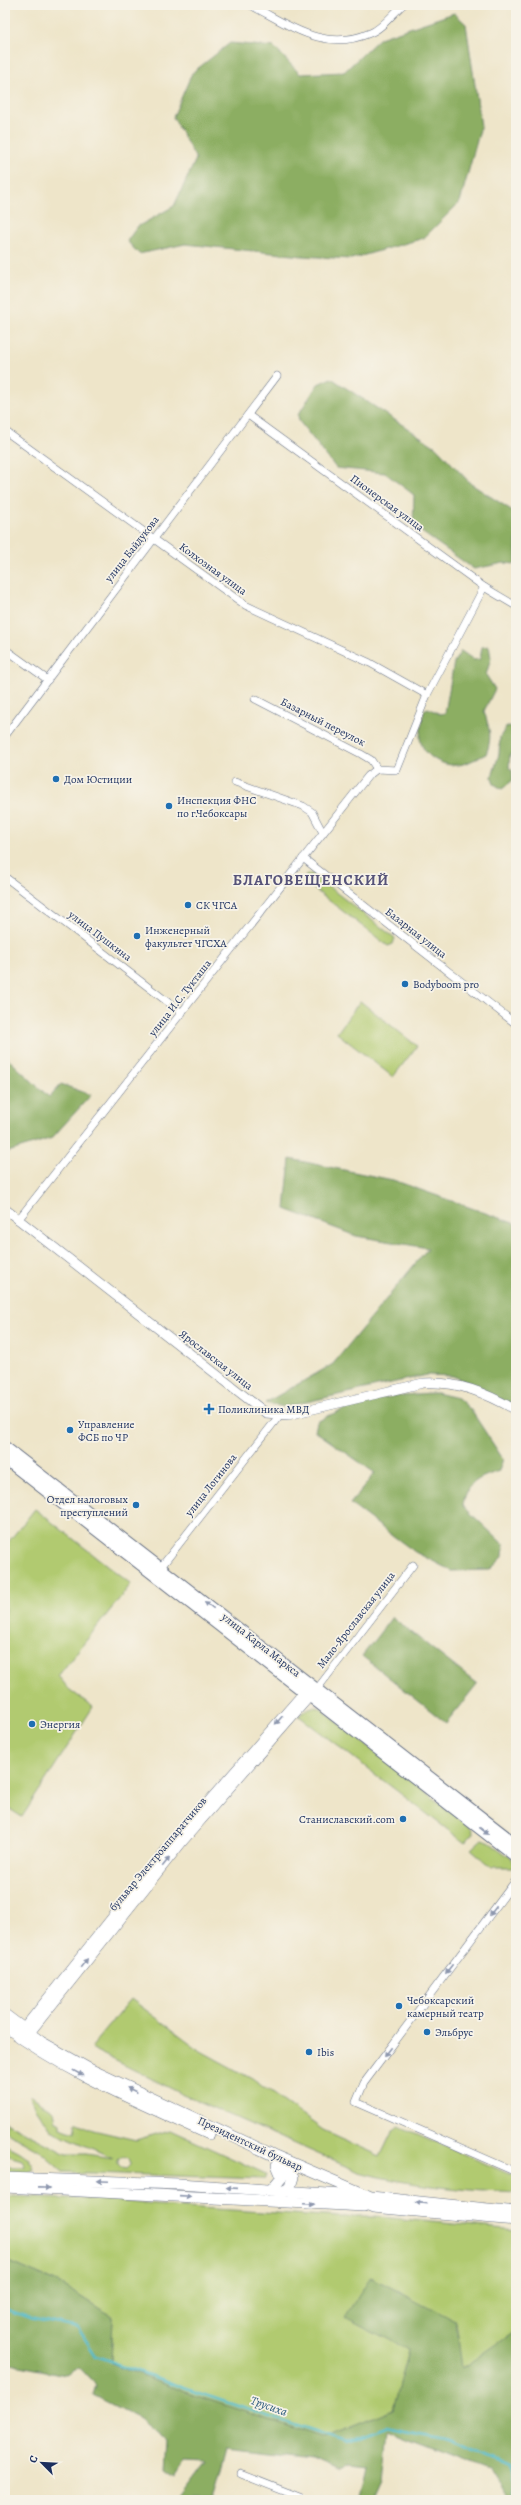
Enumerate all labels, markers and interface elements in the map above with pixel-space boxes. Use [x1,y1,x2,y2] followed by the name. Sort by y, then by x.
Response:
[347,471,428,535] street label: Пионерская улица
[101,512,163,586] street label: улица Байдукова
[176,539,251,599] street label: Колхозная улица
[278,694,368,750] street label: Базарный переулок
[64,772,132,787] place label: Дом Юстиции
[51,774,61,784] marker: Дом Юстиции
[177,793,256,821] place label: Инспекция ФНС по г.Чебоксары
[164,801,174,811] marker: Инспекция ФНС по г.Чебоксары
[233,870,389,890] district label: БЛАГОВЕЩЕНСКИЙ
[196,898,238,913] place label: СК ЧГСА
[183,900,193,910] marker: СК ЧГСА
[382,904,451,962] street label: Базарная улица
[65,907,135,965] street label: улица Пушкина
[145,923,227,951] place label: Инженерный факультет ЧГСХА
[132,931,142,941] marker: Инженерный факультет ЧГСХА
[145,956,215,1040] street label: улица И.С. Тукташа
[413,977,480,992] place label: Bodyboom pro
[400,979,410,989] marker: Bodyboom pro
[176,1327,257,1394] street label: Ярославская улица
[218,1402,309,1417] place label: Поликлиника МВД
[203,1403,215,1415] marker: Поликлиника МВД
[78,1417,135,1445] place label: Управление ФСБ по ЧР
[65,1425,75,1435] marker: Управление ФСБ по ЧР
[181,1450,241,1520] street label: улица Логинова
[47,1492,129,1520] place label: Отдел налоговых преступлений
[131,1500,141,1510] marker: Отдел налоговых преступлений
[313,1568,399,1672] street label: Мало-Ярославская улица
[203,1600,214,1609] one-way arrow
[218,1609,304,1681] street label: улица Карла Маркса
[274,1715,284,1725] one-way arrow
[40,1717,80,1732] place label: Энергия
[27,1719,37,1729] marker: Энергия
[106,1794,210,1914] street label: бульвар Электроаппаратчиков
[299,1812,395,1827] place label: Станиславский.com
[398,1814,408,1824] marker: Станиславский.com
[478,1827,489,1836] one-way arrow
[161,1857,170,1868] one-way arrow
[489,1906,497,1916] one-way arrow
[80,1958,89,1969] one-way arrow
[445,1964,453,1974] one-way arrow
[407,1993,484,2021] place label: Чебоксарский камерный театр
[394,2001,404,2011] marker: Чебоксарский камерный театр
[435,2025,473,2040] place label: Эльбрус
[422,2027,432,2037] marker: Эльбрус
[317,2045,334,2060] place label: Ibis
[304,2047,314,2057] marker: Ibis
[384,2047,392,2057] one-way arrow
[72,2069,84,2076] one-way arrow
[126,2087,138,2093] one-way arrow
[195,2113,305,2175] street label: Президентский бульвар
[97,2178,109,2185] one-way arrow
[226,2184,238,2191] one-way arrow
[38,2185,51,2191] one-way arrow
[179,2193,191,2200] one-way arrow
[415,2199,427,2206] one-way arrow
[303,2200,315,2207] one-way arrow
[248,2392,290,2420] water label: Трусиха
[22,2443,62,2483] north arrow
[25,2453,42,2465] text: С

